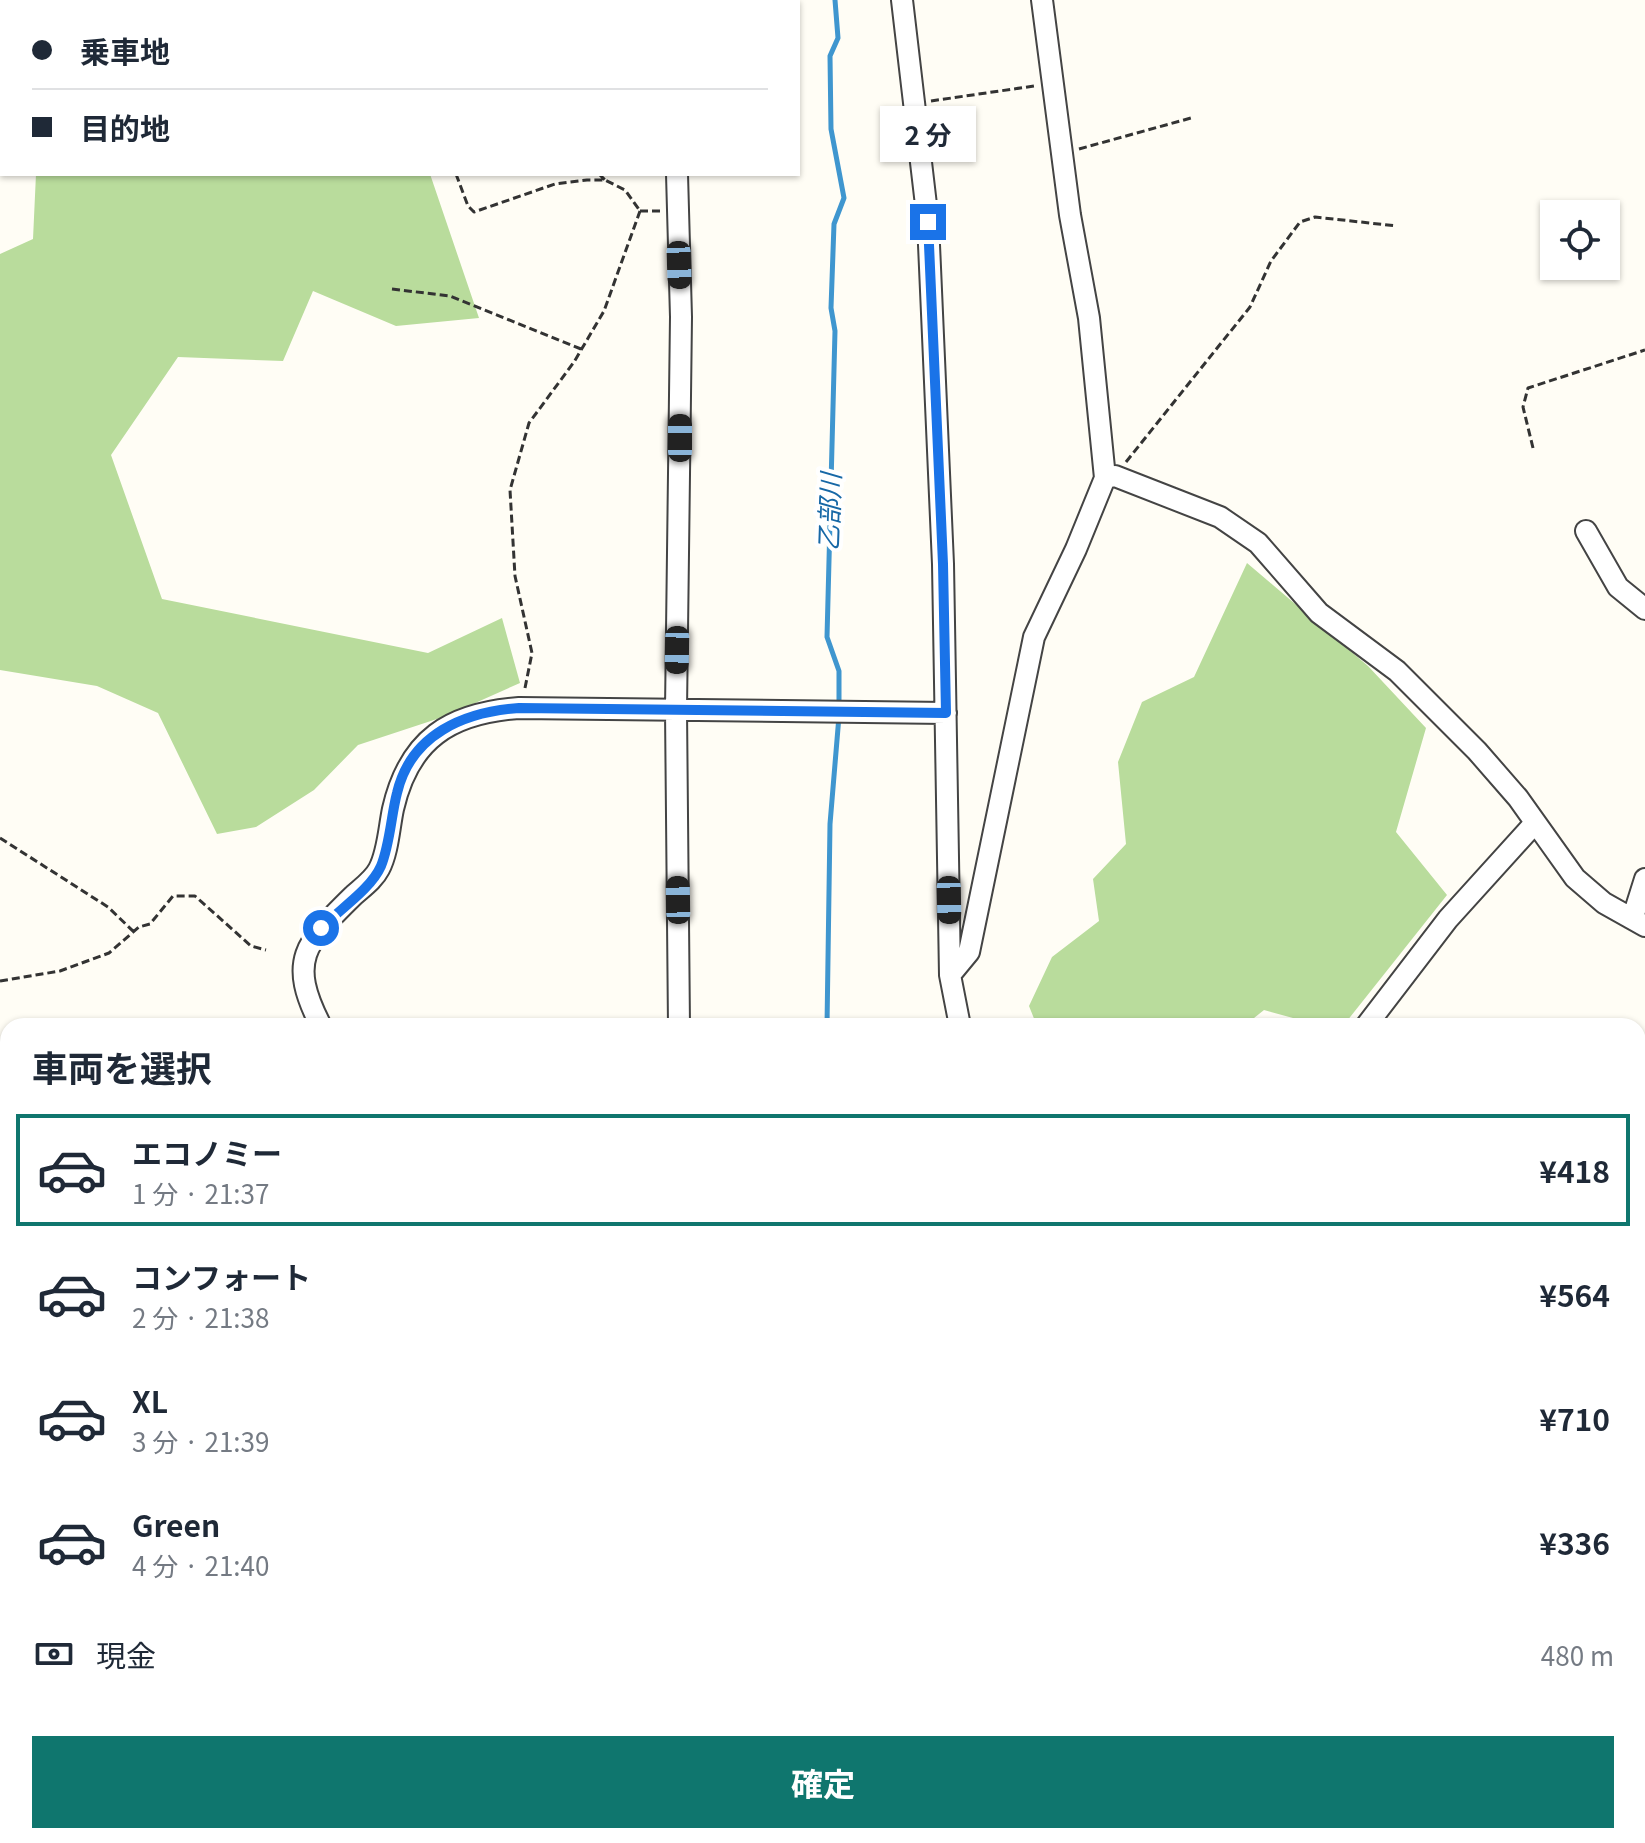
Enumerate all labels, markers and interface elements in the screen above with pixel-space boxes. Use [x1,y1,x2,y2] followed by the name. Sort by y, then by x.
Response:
[80,28,170,72] text: 乗車地
[80,105,170,149] text: 目的地
[880,106,976,162] callout: 2 分
[904,115,952,152] text: 2 分
[1540,200,1620,280] map controls
[1540,200,1620,280] button: locate
[910,204,946,240] route end
[666,241,692,289] car
[668,414,692,462] car
[808,469,847,552] water label: 乙部川
[665,626,689,674] car
[666,876,690,924] car
[937,876,961,924] car
[303,910,339,946] route start
[32,1040,212,1092] text: 車両を選択
[132,1130,282,1174] text: エコノミー
[36,1134,108,1206] icon: car
[1539,1148,1610,1192] text: ¥418
[132,1174,269,1211] text: 1 分 · 21:37
[132,1254,311,1298] text: コンフォート
[36,1258,108,1330] icon: car
[1539,1272,1610,1316] text: ¥564
[132,1298,269,1335] text: 2 分 · 21:38
[132,1378,168,1422] text: XL
[36,1382,108,1454] icon: car
[1539,1396,1610,1440] text: ¥710
[132,1422,269,1459] text: 3 分 · 21:39
[132,1502,220,1546] text: Green
[36,1506,108,1578] icon: car
[1539,1520,1610,1564] text: ¥336
[132,1546,269,1583] text: 4 分 · 21:40
[32,1632,76,1676] icon: cash
[96,1632,156,1676] text: 現金
[1541,1636,1614,1673] text: 480 m
[32,1736,1614,1828] button: 確定

